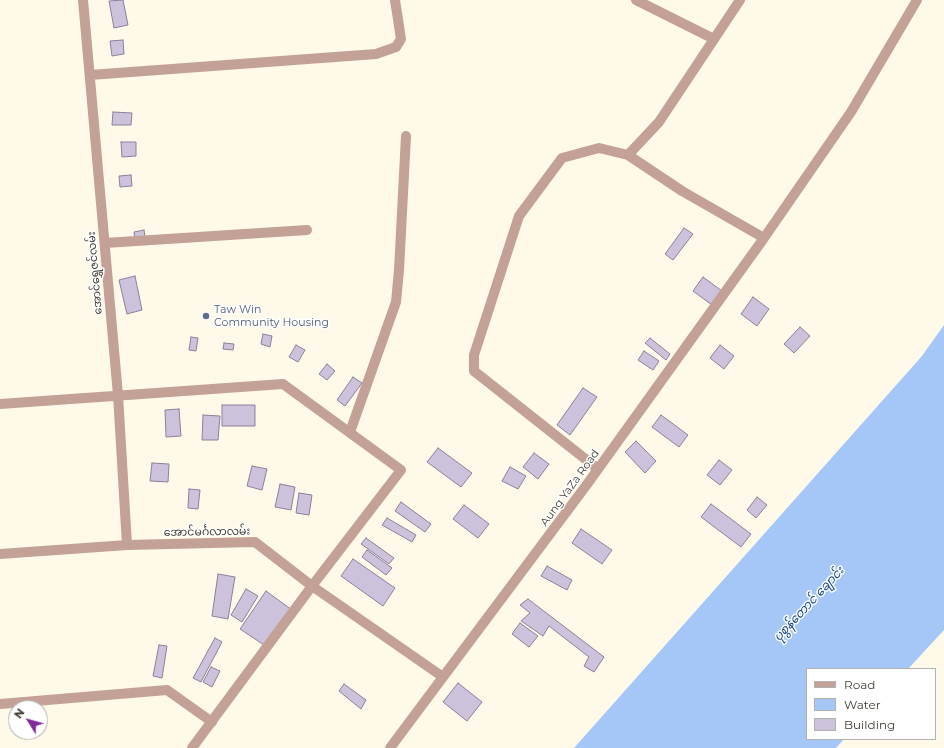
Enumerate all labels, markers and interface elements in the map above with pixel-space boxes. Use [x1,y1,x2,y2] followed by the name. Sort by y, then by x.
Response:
[85,231,105,315] street label: အောင်ရွှေဇင်လမ်း
[214,303,329,329] place label: Taw Win Community Housing
[201,311,211,321] marker: Taw Win Community Housing
[538,447,602,529] street label: Aung YaZa Road
[164,525,250,539] street label: အောင်မင်္ဂလာလမ်း
[771,564,847,644] water label: ပုစွန်တောင် ချောင်း
[806,668,936,740] legend
[844,677,875,692] text: Road
[844,697,880,712] text: Water
[8,700,48,740] north arrow
[11,706,27,721] text: N
[844,717,895,732] text: Building

